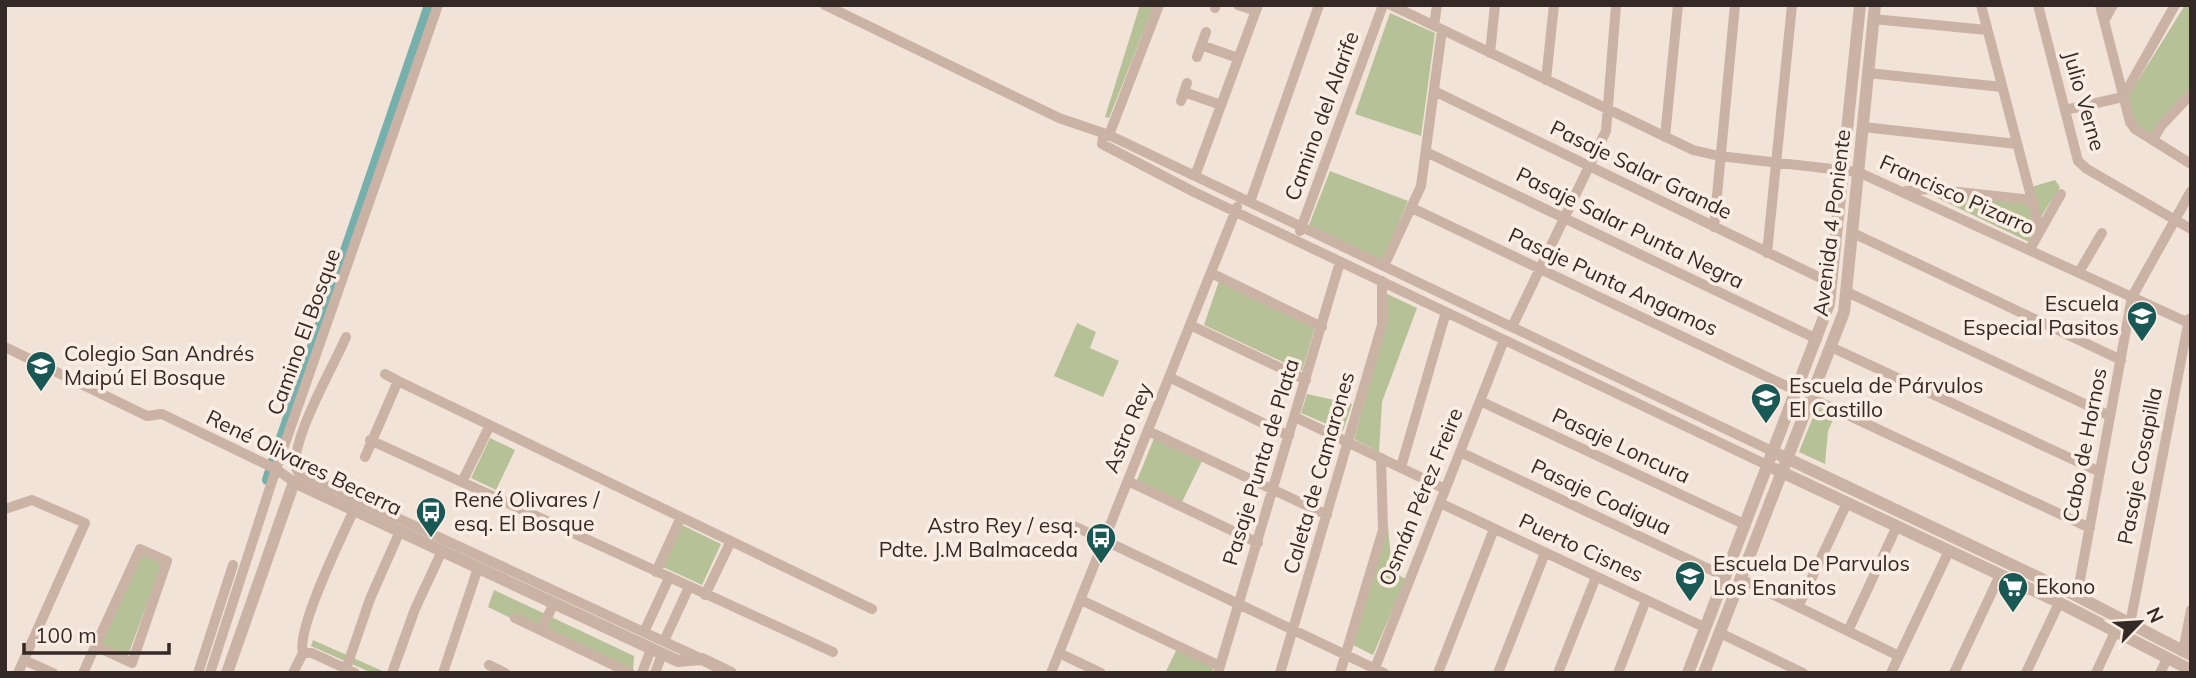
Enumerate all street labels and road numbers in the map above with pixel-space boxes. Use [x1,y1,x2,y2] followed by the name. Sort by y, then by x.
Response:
[1278,27,1364,204] street label: Camino del Alarife
[2058,48,2112,154] street label: Julio Verne
[1546,114,1737,224] street label: Pasaje Salar Grande
[1807,128,1855,318] street label: Avenida 4 Poniente
[1876,148,2039,240] street label: Francisco Pizarro
[1512,161,1749,294] street label: Pasaje Salar Punta Negra
[1505,221,1722,341] street label: Pasaje Punta Angamos
[261,245,345,419] street label: Camino El Bosque
[1216,355,1304,568] street label: Pasaje Punta de Plata
[2056,365,2112,524] street label: Cabo de Hornos
[1277,369,1359,577] street label: Caleta de Camarones
[1097,379,1157,476] street label: Astro Rey
[2111,385,2167,547] street label: Pasaje Cosapilla
[1548,402,1694,488] street label: Pasaje Loncura
[202,403,407,521] street label: René Olivares Becerra
[1372,404,1468,589] street label: Osmán Pérez Freire
[1527,452,1675,540] street label: Pasaje Codigua
[1515,507,1648,587] street label: Puerto Cisnes

